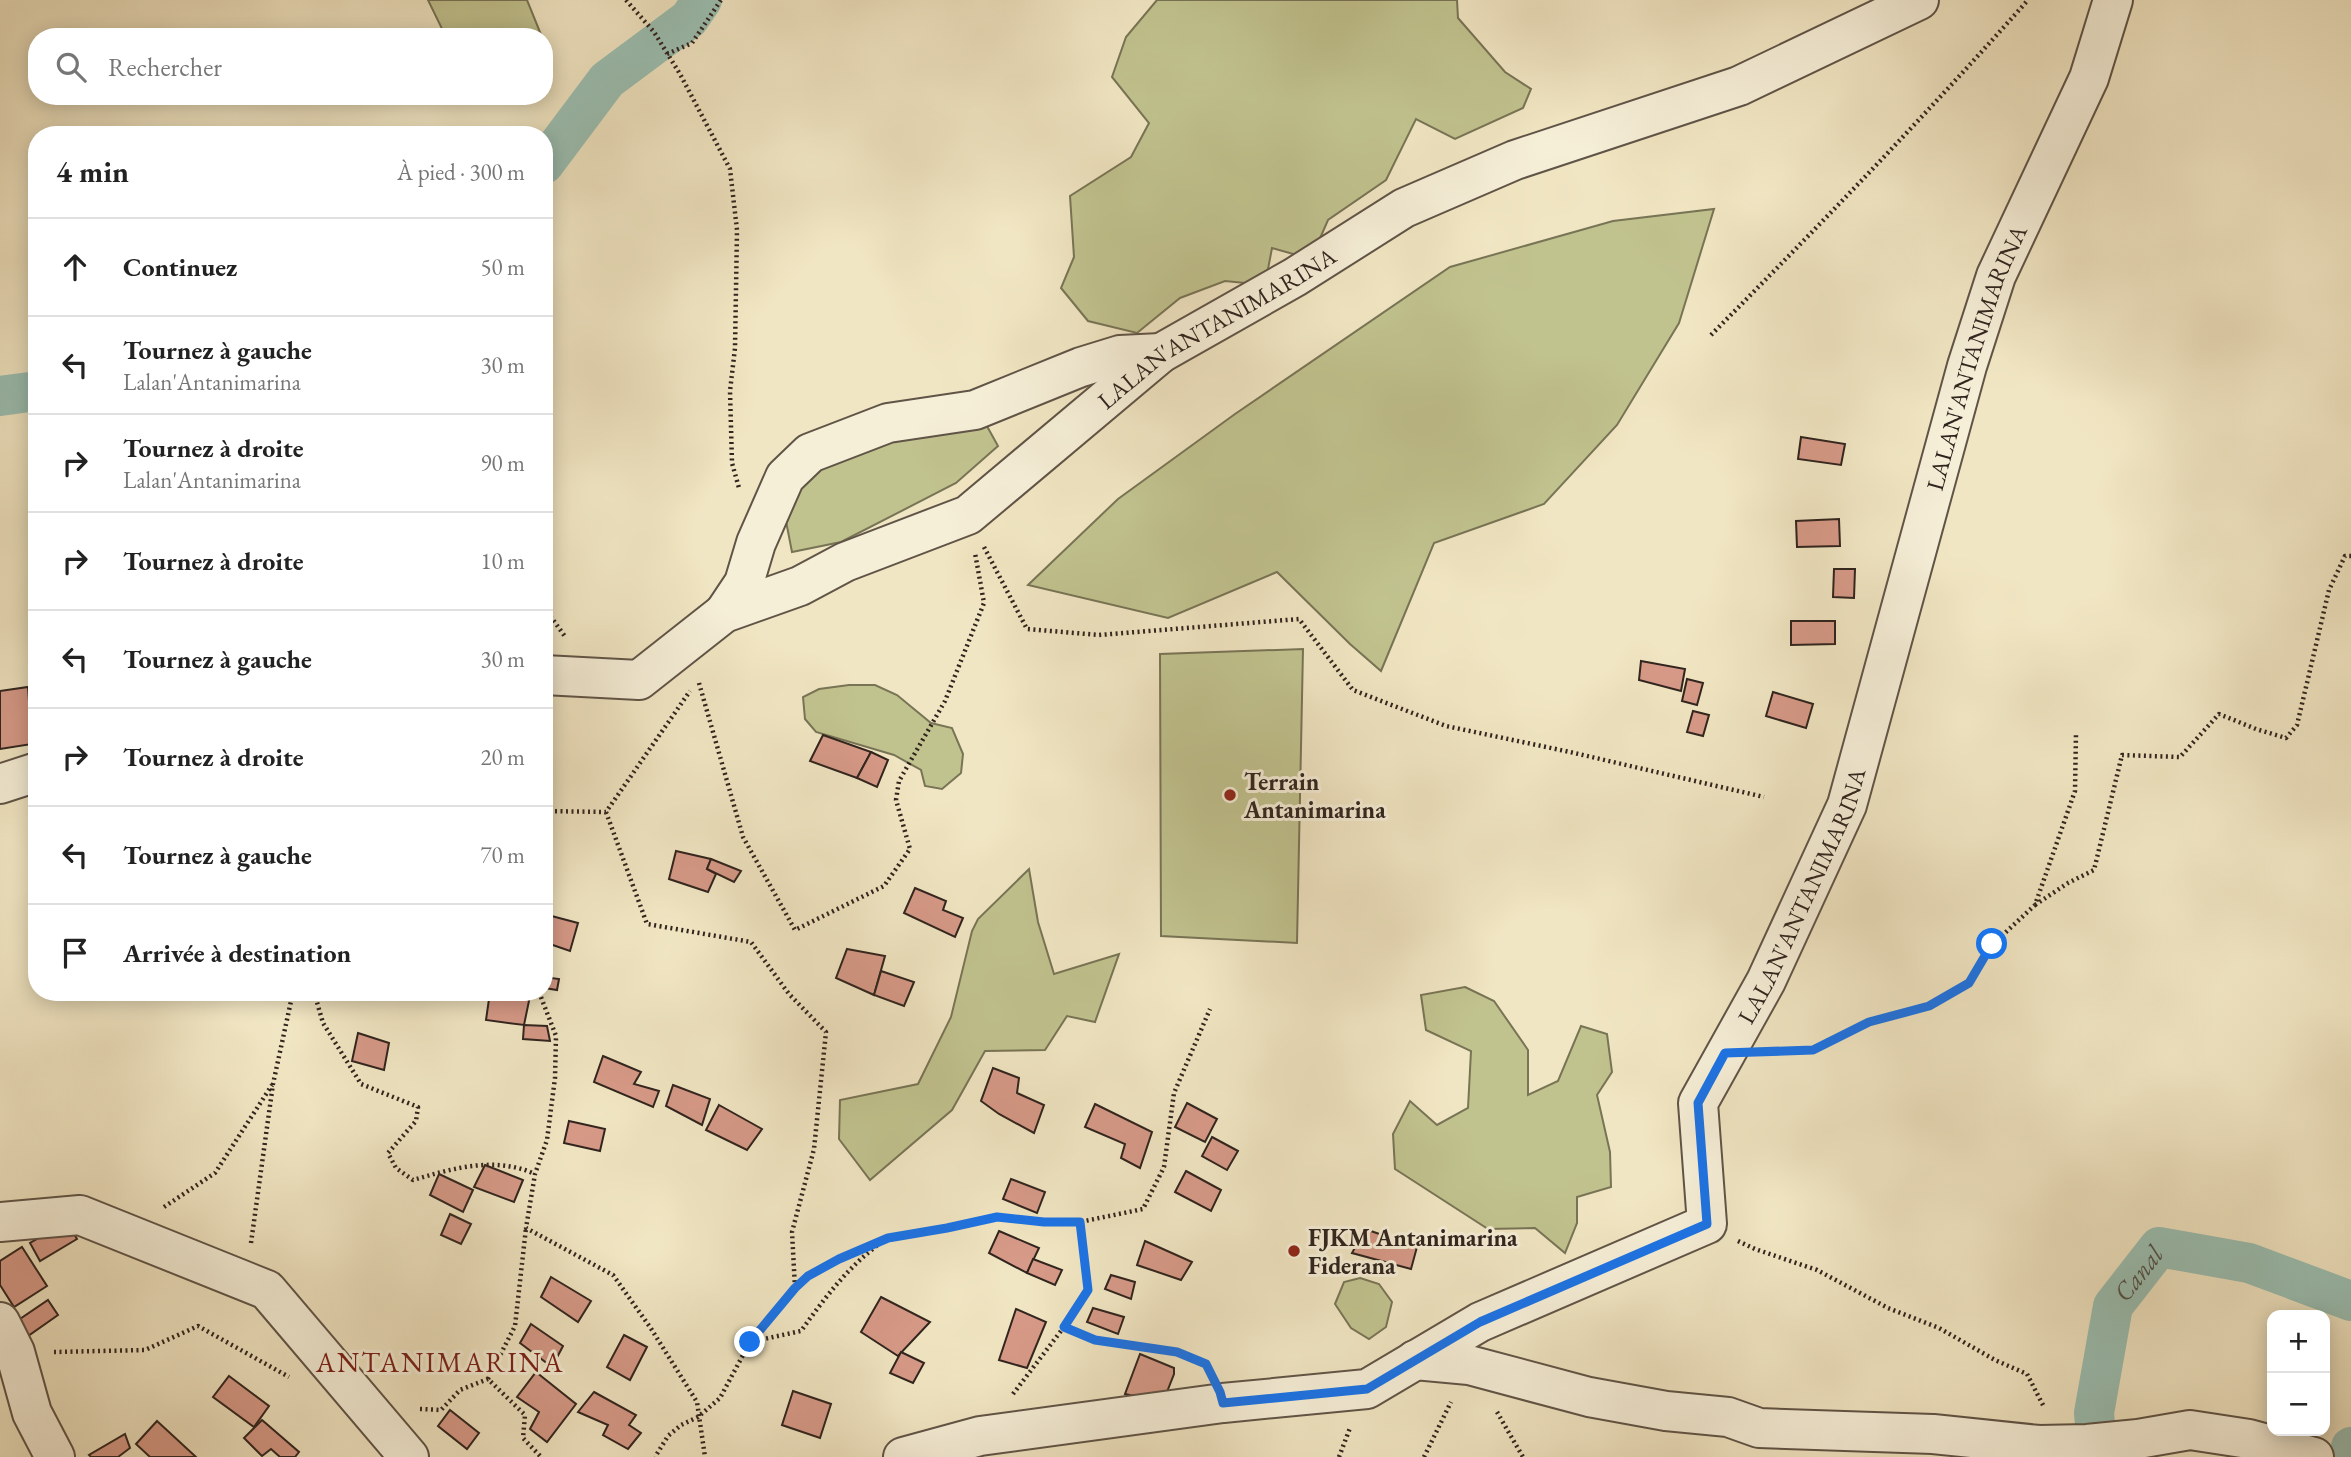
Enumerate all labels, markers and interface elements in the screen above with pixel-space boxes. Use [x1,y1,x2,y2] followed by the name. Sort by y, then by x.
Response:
[28,28,553,105] search box
[52,48,90,86] icon: search
[108,50,222,84] text: Rechercher
[56,152,129,191] text: 4 min
[397,157,525,187] text: À pied · 300 m
[1918,219,2034,494] street label: LALAN'ANTANIMARINA
[1091,240,1342,415] street label: LALAN'ANTANIMARINA
[56,248,94,286] icon: ahead
[123,250,237,284] text: Continuez
[480,252,525,282] text: 50 m
[123,333,312,367] text: Tournez à gauche
[56,346,94,384] icon: left
[480,350,525,380] text: 30 m
[123,367,301,397] text: Lalan'Antanimarina
[123,431,304,465] text: Tournez à droite
[56,444,94,482] icon: right
[480,448,525,478] text: 90 m
[123,465,301,495] text: Lalan'Antanimarina
[56,542,94,580] icon: right
[123,544,304,578] text: Tournez à droite
[480,546,525,576] text: 10 m
[56,640,94,678] icon: left
[123,642,312,676] text: Tournez à gauche
[480,644,525,674] text: 30 m
[56,738,94,776] icon: right
[123,740,304,774] text: Tournez à droite
[480,742,525,772] text: 20 m
[1730,764,1872,1029] street label: LALAN'ANTANIMARINA
[1243,766,1386,825] place label: Terrain Antanimarina
[1222,787,1238,803] marker: Terrain Antanimarina
[56,836,94,874] icon: left
[123,838,312,872] text: Tournez à gauche
[480,840,525,870] text: 70 m
[1976,928,2007,959] route start
[56,934,94,972] icon: arrive
[123,936,351,970] text: Arrivée à destination
[1308,1222,1518,1281] place label: FJKM Antanimarina Fiderana
[2106,1238,2171,1308] water label: Canal
[1286,1243,1302,1259] marker: FJKM Antanimarina Fiderana
[2267,1310,2330,1436] map controls
[2267,1310,2330,1373] button: +
[734,1326,765,1357] route end
[315,1344,564,1380] district label: ANTANIMARINA
[2267,1373,2330,1436] button: −

